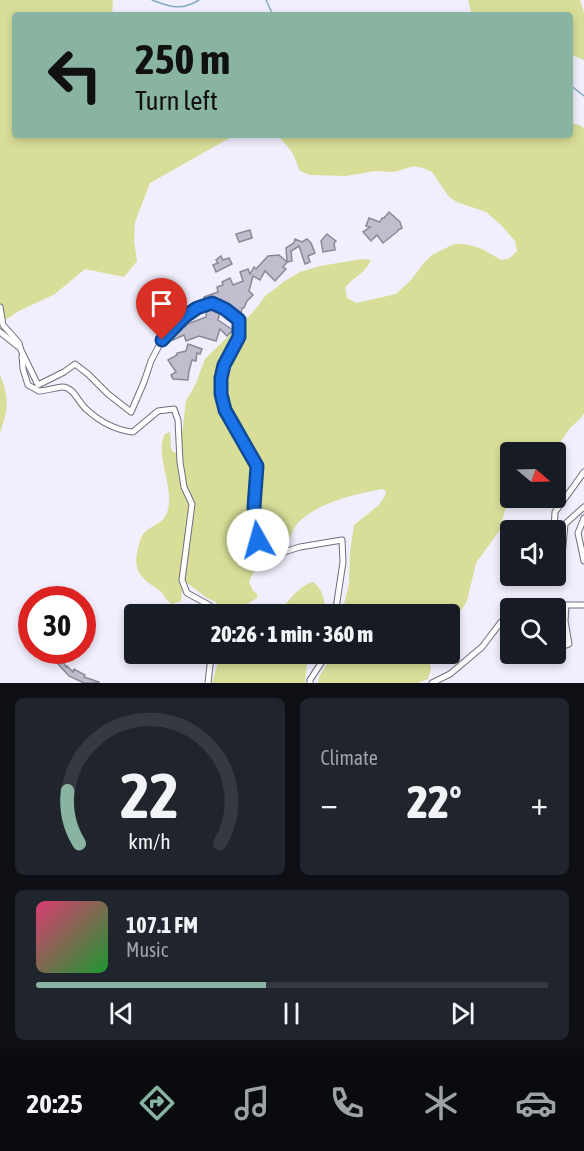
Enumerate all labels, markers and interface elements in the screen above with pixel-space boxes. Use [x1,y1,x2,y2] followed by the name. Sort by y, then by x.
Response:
[135,35,230,83] text: 250 m
[36,36,114,114] icon: left
[135,85,218,116] text: Turn left
[136,278,187,340] pin
[145,287,178,320] icon: arrive
[500,442,566,508] north arrow
[500,442,566,664] map controls
[226,508,290,572] position arrow
[500,520,566,586] button: sound
[18,586,96,664] speed limit sign: 30
[500,598,566,664] button: search
[211,621,373,647] text: 20:26 · 1 min · 360 m
[321,746,378,769] text: Climate
[120,760,179,831] text: 22
[407,776,462,828] text: 22°
[321,784,338,822] text: −
[531,784,548,822] text: +
[128,829,171,854] text: km/h
[126,912,198,938] text: 107.1 FM
[126,938,168,961] text: Music
[105,997,138,1030] icon: previous
[275,997,308,1030] icon: pause
[446,997,479,1030] icon: next
[136,1082,178,1124] icon: directions
[231,1082,273,1124] icon: music
[326,1082,368,1124] icon: phone
[420,1082,462,1124] icon: climate
[515,1082,557,1124] icon: car
[26,1088,83,1119] text: 20:25

